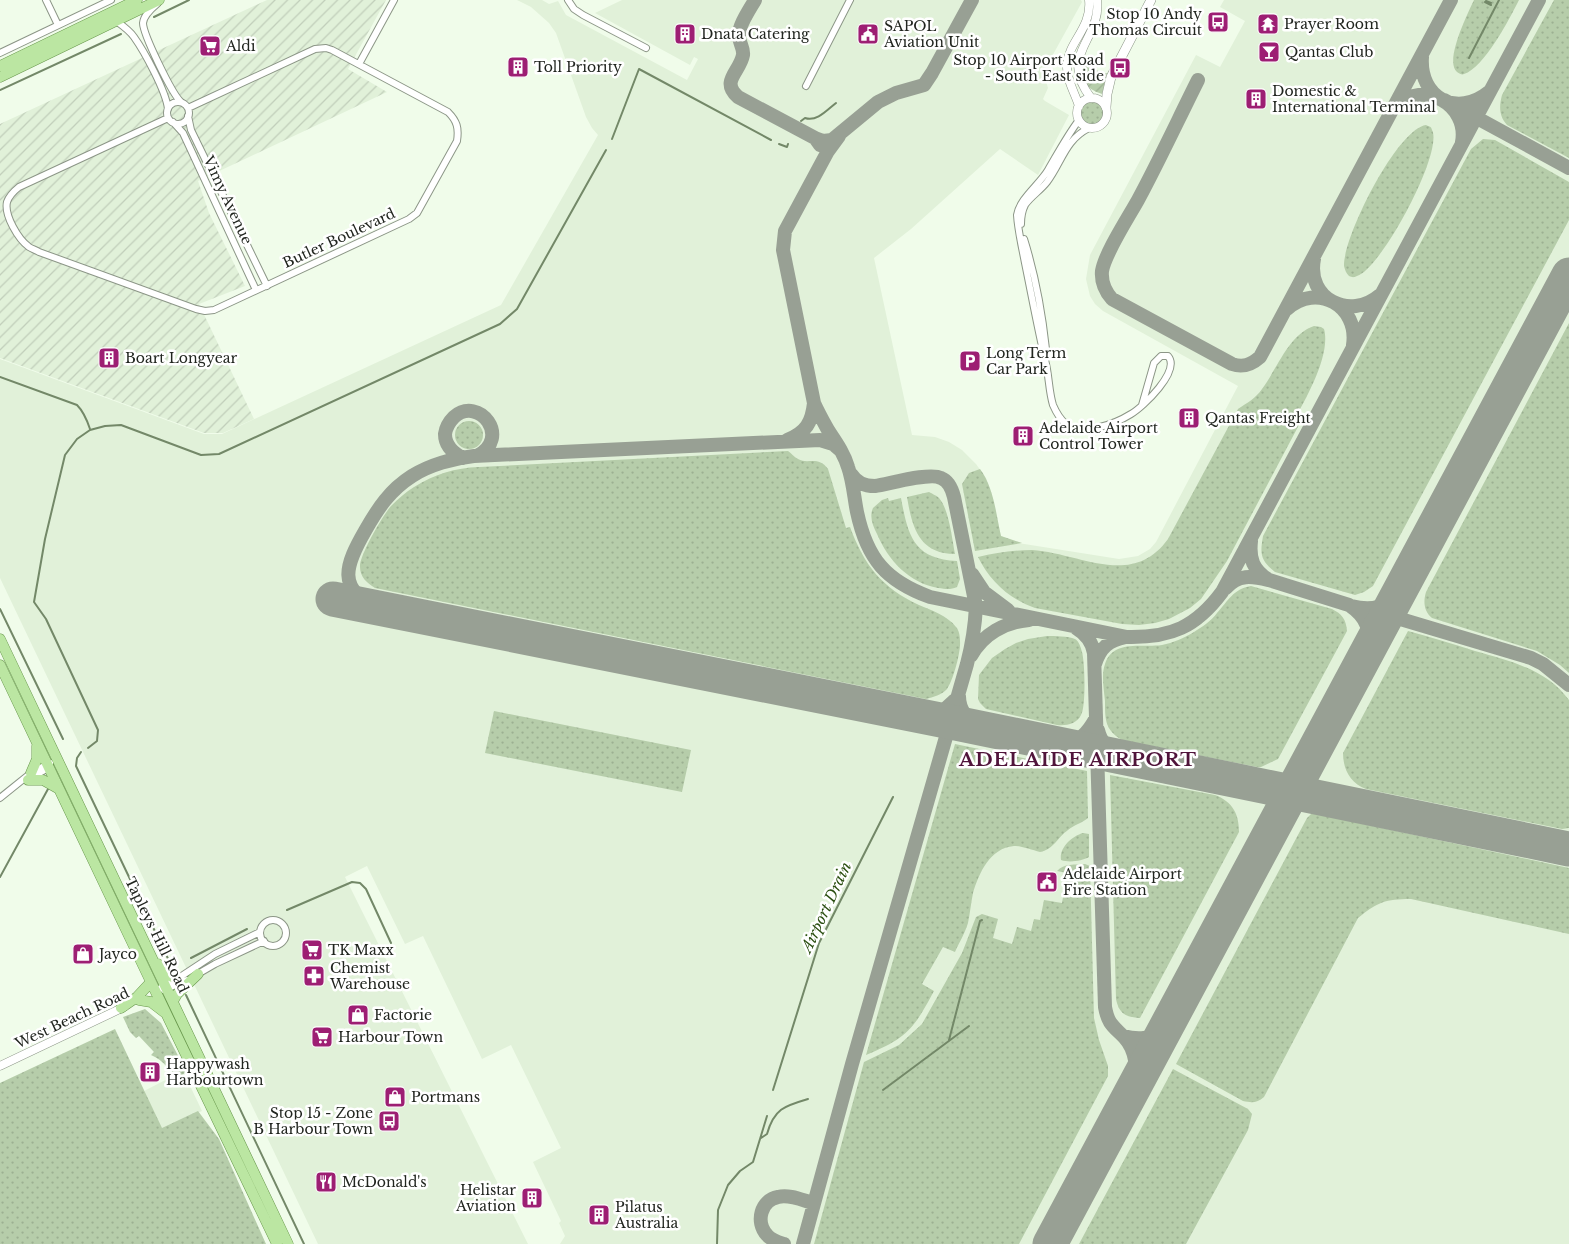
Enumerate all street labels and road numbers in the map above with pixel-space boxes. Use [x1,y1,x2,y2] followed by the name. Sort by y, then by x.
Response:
[199,152,256,247] street label: Vimy Avenue
[280,204,399,272] street label: Butler Boulevard
[121,874,193,996] street label: Tapleys Hill Road
[11,983,132,1053] street label: West Beach Road

